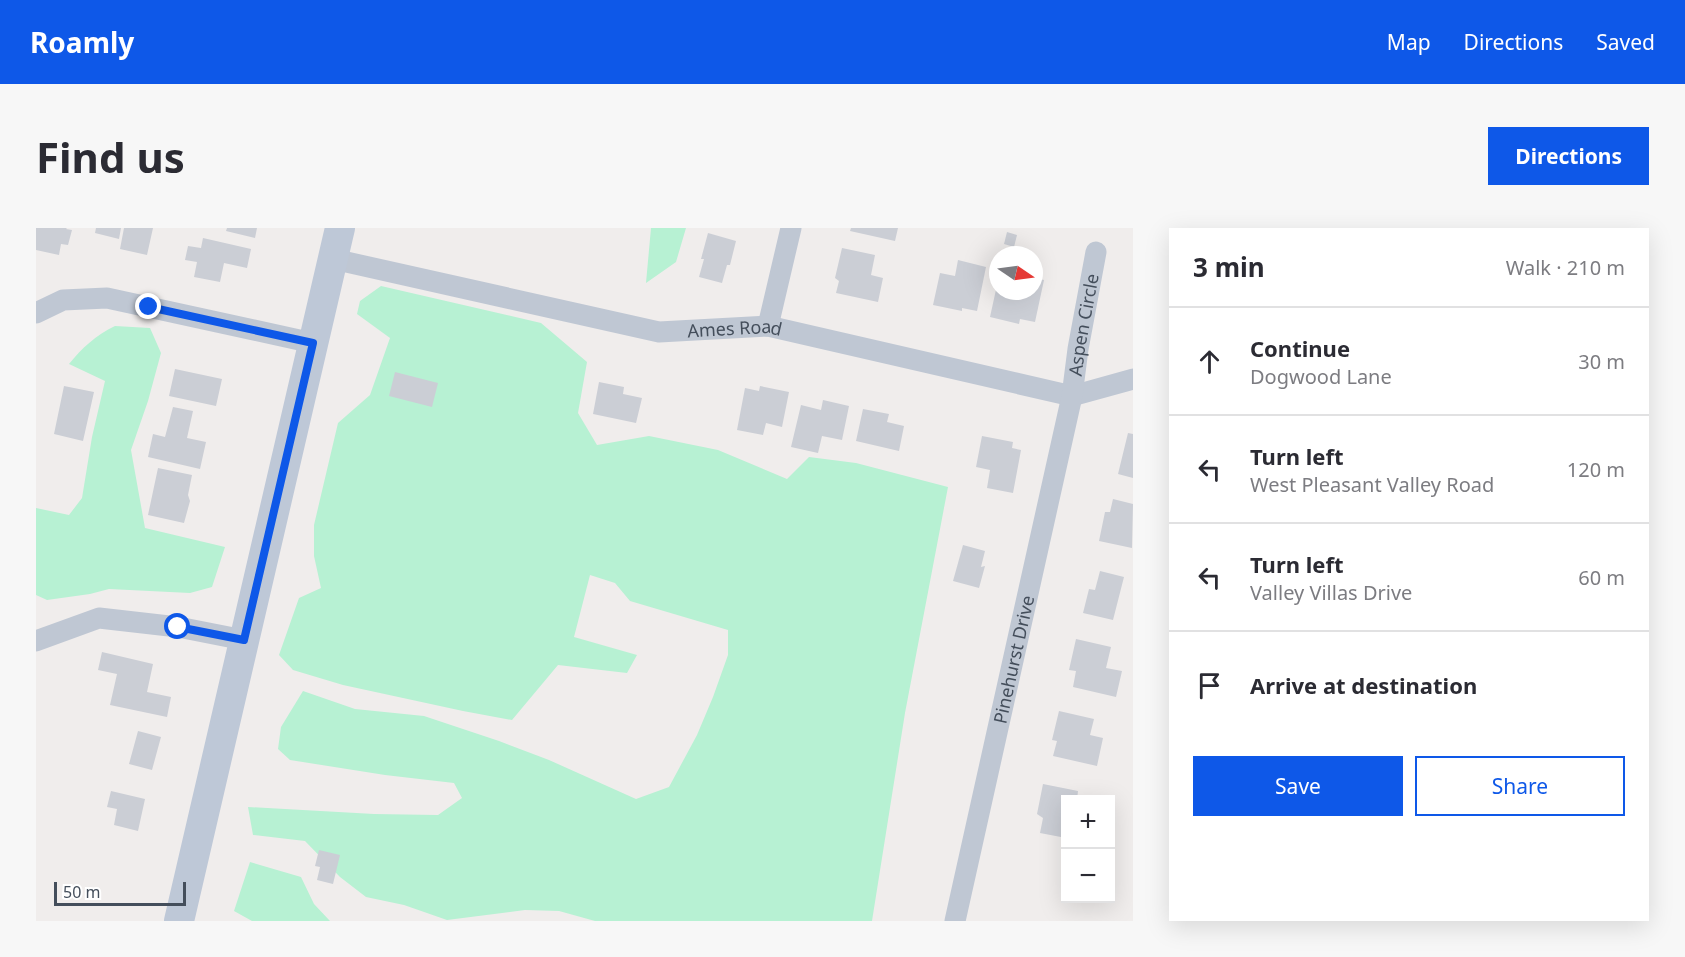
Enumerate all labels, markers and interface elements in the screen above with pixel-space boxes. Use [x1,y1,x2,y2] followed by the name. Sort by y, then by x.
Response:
[30,23,134,61] text: Roamly
[1387,28,1431,56] text: Map
[1464,28,1563,56] text: Directions
[1596,28,1655,56] text: Saved
[1488,127,1649,185] button: Directions
[36,128,185,185] text: Find us
[989,246,1043,300] north arrow
[1193,249,1265,285] text: 3 min
[1506,254,1625,281] text: Walk · 210 m
[1063,271,1104,377] street label: Aspen Circle
[135,293,161,319] route end
[687,314,785,342] street label: Ames Road
[1250,333,1350,363] text: Continue
[1193,345,1226,378] icon: ahead
[1578,348,1625,375] text: 30 m
[1250,363,1392,390] text: Dogwood Lane
[1250,441,1344,471] text: Turn left
[1193,453,1226,486] icon: left
[1567,456,1625,483] text: 120 m
[1250,471,1494,498] text: West Pleasant Valley Road
[1250,549,1344,579] text: Turn left
[1193,561,1226,594] icon: left
[1578,564,1625,591] text: 60 m
[1250,579,1412,606] text: Valley Villas Drive
[987,593,1039,726] street label: Pinehurst Drive
[164,613,190,639] route start
[1193,669,1226,702] icon: arrive
[1250,670,1477,700] text: Arrive at destination
[1193,756,1403,816] button: Save
[1415,756,1625,816] button: Share
[1061,795,1115,903] map controls
[1061,795,1115,849] button: +
[1061,849,1115,903] button: −
[54,879,186,906] scale bar
[63,881,100,903] text: 50 m

